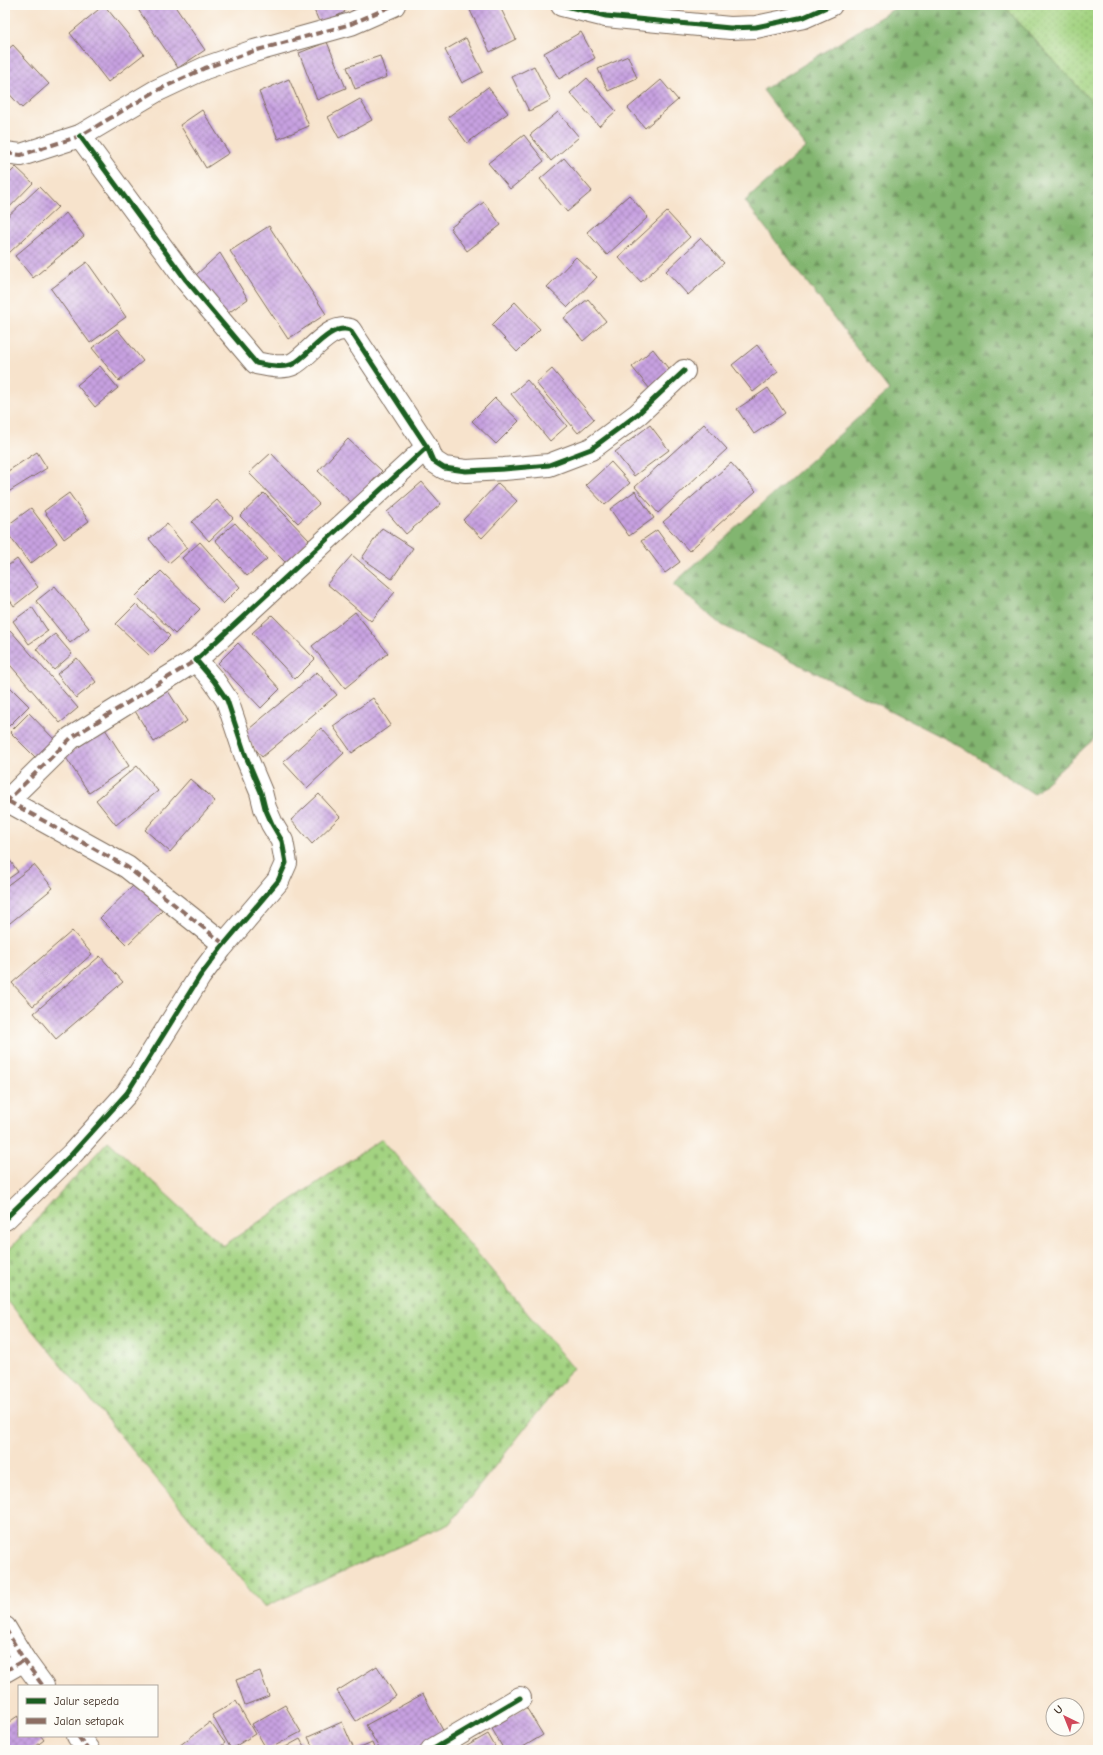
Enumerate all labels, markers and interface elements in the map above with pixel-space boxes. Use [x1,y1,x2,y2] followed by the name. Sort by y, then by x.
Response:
[18,1685,158,1737] legend
[54,1694,119,1708] text: Jalur sepeda
[1045,1697,1085,1737] north arrow
[1051,1703,1066,1717] text: U
[54,1714,124,1728] text: Jalan setapak

